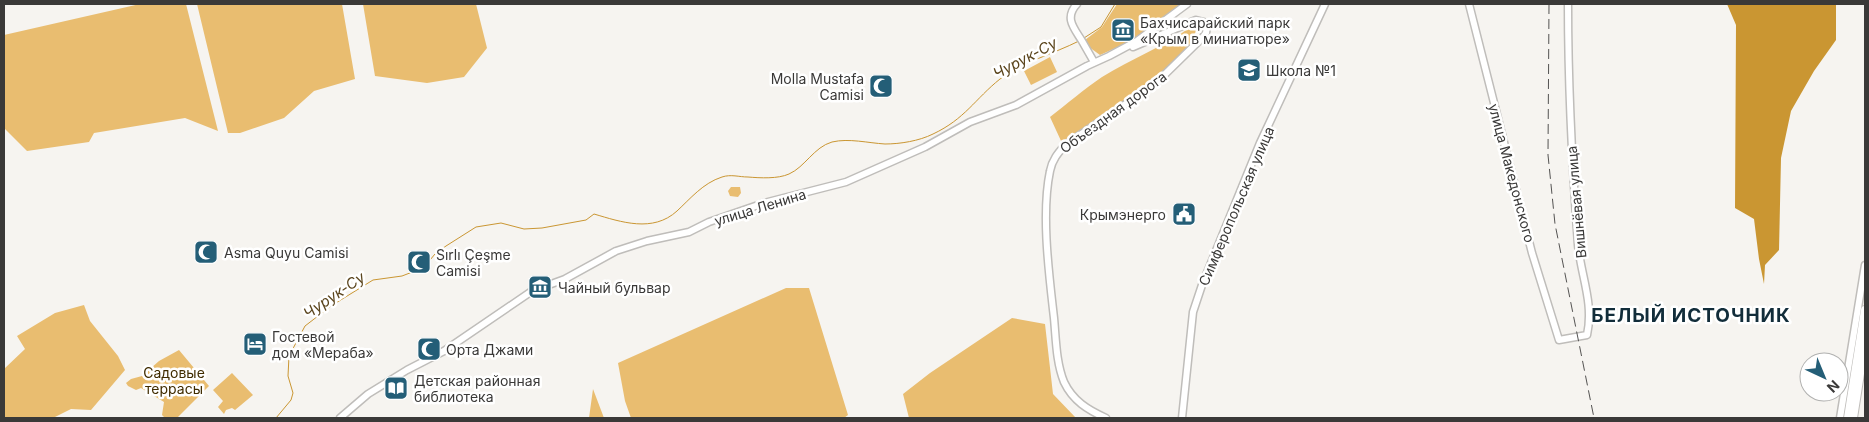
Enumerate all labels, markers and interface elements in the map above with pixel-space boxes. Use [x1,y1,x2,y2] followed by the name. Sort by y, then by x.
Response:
[1140,14,1291,47] place label: Бахчисарайский парк «Крым в миниатюре»
[1110,17,1136,43] museum icon: Бахчисарайский парк «Крым в миниатюре»
[990,33,1061,83] water label: Чурук-Су
[1236,57,1262,83] school or university icon: Школа №1
[1266,62,1336,79] place label: Школа №1
[1056,68,1170,156] street label: Объездная дорога
[771,70,864,103] place label: Molla Mustafa Camisi
[868,73,894,99] mosque icon: Molla Mustafa Camisi
[1485,102,1539,244] street label: улица Македонского
[1195,124,1277,288] street label: Симферопольская улица
[1563,145,1589,259] street label: Вишнёвая улица
[712,185,808,229] street label: улица Ленина
[1171,201,1197,227] public building icon: Крымэнерго
[1080,206,1166,223] place label: Крымэнерго
[193,239,219,265] mosque icon: Asma Quyu Camisi
[224,244,349,261] place label: Asma Quyu Camisi
[436,246,511,279] place label: Sırlı Çeşme Camisi
[406,249,432,275] mosque icon: Sırlı Çeşme Camisi
[300,267,369,322] water label: Чурук-Су
[527,274,553,300] museum icon: Чайный бульвар
[558,279,671,296] place label: Чайный бульвар
[1591,303,1791,327] district label: БЕЛЫЙ ИСТОЧНИК
[272,328,374,361] place label: Гостевой дом «Мераба»
[242,331,268,357] hotel icon: Гостевой дом «Мераба»
[416,336,442,362] mosque icon: Орта Джами
[446,341,533,358] place label: Орта Джами
[1799,352,1849,402] north arrow
[143,364,205,397] park label: Садовые террасы
[414,372,541,405] place label: Детская районная библиотека
[383,375,409,401] library icon: Детская районная библиотека
[1824,377,1843,397] text: N

